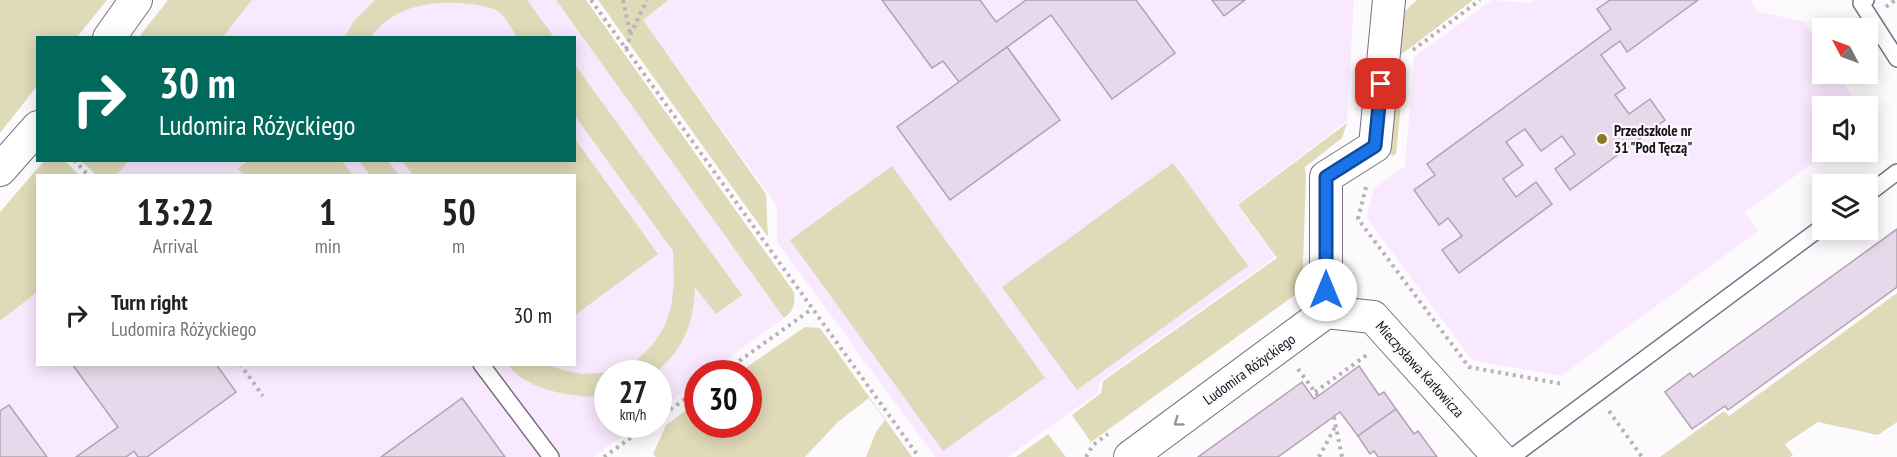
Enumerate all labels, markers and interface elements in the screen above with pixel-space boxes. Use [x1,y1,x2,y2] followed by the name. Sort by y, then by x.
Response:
[1812,18,1878,84] north arrow
[1812,18,1878,240] map controls
[159,55,236,110] text: 30 m
[1355,58,1406,109] pin
[60,60,138,138] icon: right
[1364,67,1397,100] icon: arrive
[1812,96,1878,162] button: sound
[159,108,355,142] text: Ludomira Różyckiego
[1614,121,1692,157] place label: Przedszkole nr 31 "Pod Tęczą"
[1595,132,1609,146] marker: Przedszkole nr 31 "Pod Tęczą"
[1812,174,1878,240] button: layers
[136,188,214,235] text: 13:22
[319,188,336,235] text: 1
[441,188,476,235] text: 50
[153,233,198,259] text: Arrival
[315,233,341,259] text: min
[452,233,465,259] text: m
[1294,258,1358,322] position arrow
[111,288,188,316] text: Turn right
[60,299,93,332] icon: right
[513,301,552,329] text: 30 m
[111,316,257,342] text: Ludomira Różyckiego
[1372,317,1468,421] street label: Mieczysława Karłowicza
[1199,329,1299,409] street label: Ludomira Różyckiego
[684,360,762,438] speed limit sign: 30
[619,372,647,411] text: 27
[620,405,646,424] text: km/h
[1173,414,1184,425] one-way arrow

